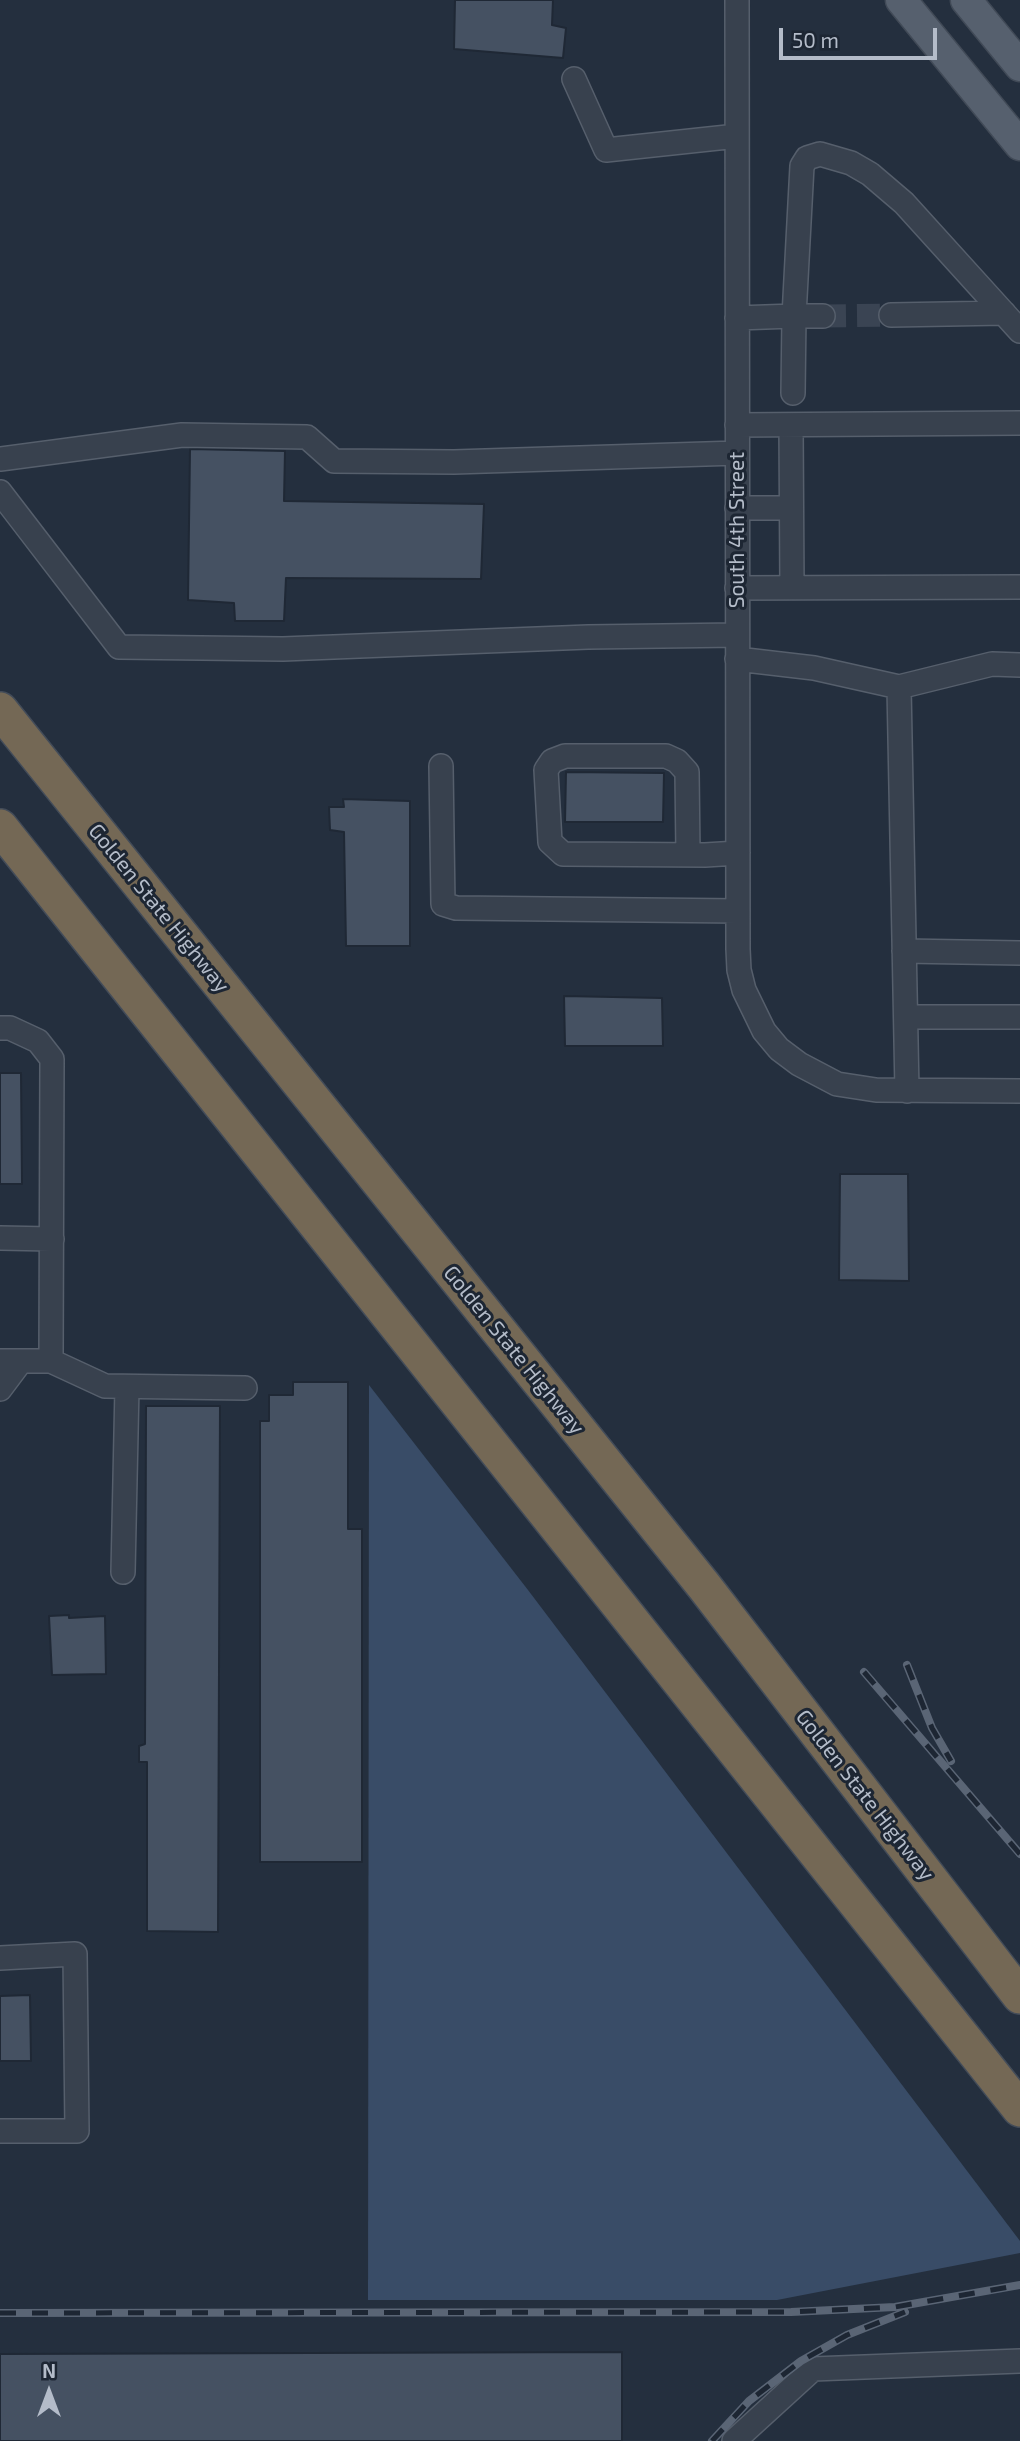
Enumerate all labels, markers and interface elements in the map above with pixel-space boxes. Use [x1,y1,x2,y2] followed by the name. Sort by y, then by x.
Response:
[782,14,940,58] scale bar
[792,27,839,52] text: 50 m
[724,452,750,608] street label: South 4th Street
[83,819,235,997] street label: Golden State Highway
[438,1261,590,1439] street label: Golden State Highway
[791,1705,939,1885] street label: Golden State Highway
[14,2357,84,2427] north arrow
[42,2359,56,2382] text: N

